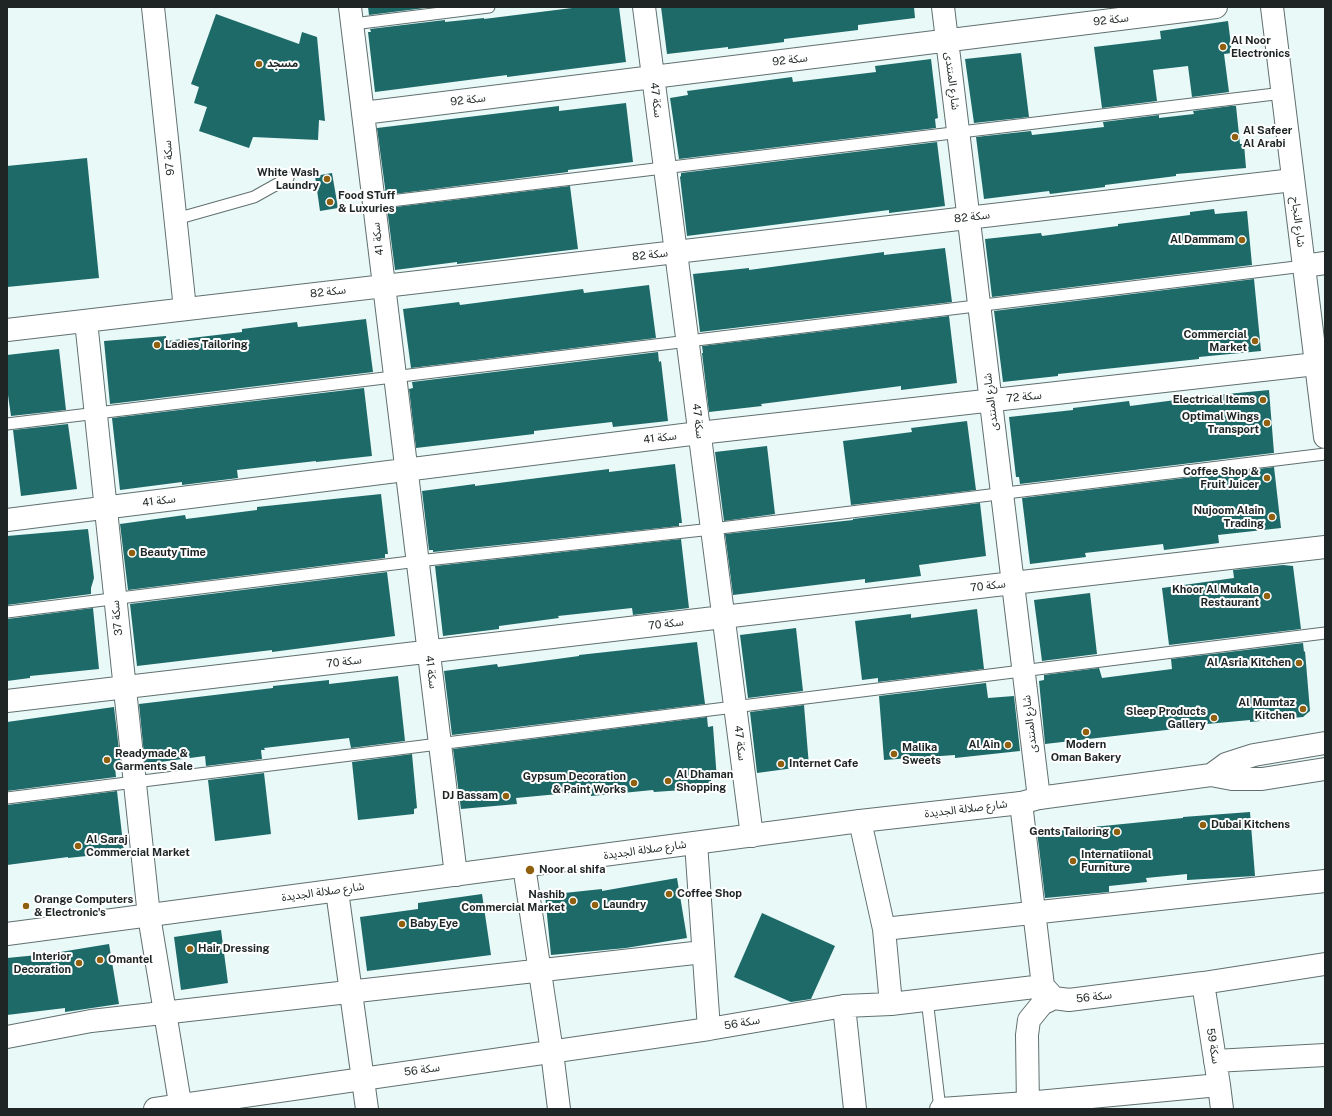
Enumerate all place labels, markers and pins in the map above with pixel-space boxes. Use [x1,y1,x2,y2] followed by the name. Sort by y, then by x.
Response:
[1231,34,1290,60] place label: Al Noor Electronics
[1218,42,1228,52] marker: Al Noor Electronics
[267,57,298,71] place label: مسجد
[254,59,264,69] marker: مسجد
[1243,124,1292,150] place label: Al Safeer Al Arabi
[1230,132,1240,142] marker: Al Safeer Al Arabi
[257,166,319,192] place label: White Wash Laundry
[322,174,332,184] marker: White Wash Laundry
[338,189,395,215] place label: Food STuff & Luxuries
[325,197,335,207] marker: Food STuff & Luxuries
[1170,233,1234,247] place label: Al Dammam
[1237,235,1247,245] marker: Al Dammam
[1183,328,1247,354] place label: Commercial Market
[1250,336,1260,346] marker: Commercial Market
[165,338,248,352] place label: Ladies Tailoring
[152,340,162,350] marker: Ladies Tailoring
[1173,393,1255,407] place label: Electrical Items
[1258,395,1268,405] marker: Electrical Items
[1182,410,1259,436] place label: Optimal Wings Transport
[1262,418,1272,428] marker: Optimal Wings Transport
[1183,465,1259,491] place label: Coffee Shop & Fruit Juicer
[1262,473,1272,483] marker: Coffee Shop & Fruit Juicer
[1193,504,1264,530] place label: Nujoom Alain Trading
[1267,512,1277,522] marker: Nujoom Alain Trading
[140,546,206,560] place label: Beauty Time
[127,548,137,558] marker: Beauty Time
[1172,583,1259,609] place label: Khoor Al Mukala Restaurant
[1262,591,1272,601] marker: Khoor Al Mukala Restaurant
[1207,656,1291,670] place label: Al Asria Kitchen
[1294,658,1304,668] marker: Al Asria Kitchen
[1238,696,1295,722] place label: Al Mumtaz Kitchen
[1298,704,1308,714] marker: Al Mumtaz Kitchen
[1126,705,1206,731] place label: Sleep Products Gallery
[1209,713,1219,723] marker: Sleep Products Gallery
[1081,727,1091,737] marker: Modern Oman Bakery
[968,738,1000,752] place label: Al Ain
[1051,738,1121,764] place label: Modern Oman Bakery
[1003,740,1013,750] marker: Al Ain
[902,741,941,767] place label: Malika Sweets
[115,747,193,773] place label: Readymade & Garments Sale
[889,749,899,759] marker: Malika Sweets
[102,755,112,765] marker: Readymade & Garments Sale
[789,757,858,771] place label: Internet Cafe
[776,759,786,769] marker: Internet Cafe
[676,768,733,794] place label: Al Dhaman Shopping
[523,770,626,796] place label: Gypsum Decoration & Paint Works
[663,776,673,786] marker: Al Dhaman Shopping
[629,778,639,788] marker: Gypsum Decoration & Paint Works
[442,789,498,803] place label: DJ Bassam
[501,791,511,801] marker: DJ Bassam
[1211,818,1290,832] place label: Dubai Kitchens
[1198,820,1208,830] marker: Dubai Kitchens
[1029,825,1109,839] place label: Gents Tailoring
[1112,827,1122,837] marker: Gents Tailoring
[86,833,190,859] place label: Al Saraj Commercial Market
[73,841,83,851] marker: Al Saraj Commercial Market
[1081,848,1152,874] place label: Internatiional Furniture
[1068,856,1078,866] marker: Internatiional Furniture
[539,863,605,877] place label: Noor al shifa
[524,864,536,876] marker: Noor al shifa
[677,887,742,901] place label: Coffee Shop
[461,888,565,914] place label: Nashib Commercial Market
[664,889,674,899] marker: Coffee Shop
[34,893,133,919] place label: Orange Computers & Electronic's
[568,896,578,906] marker: Nashib Commercial Market
[603,898,646,912] place label: Laundry
[590,900,600,910] marker: Laundry
[21,901,31,911] marker: Orange Computers & Electronic's
[410,917,458,931] place label: Baby Eye
[397,919,407,929] marker: Baby Eye
[198,942,269,956] place label: Hair Dressing
[185,944,195,954] marker: Hair Dressing
[14,950,71,976] place label: Interior Decoration
[108,953,153,967] place label: Omantel
[95,955,105,965] marker: Omantel
[74,958,84,968] marker: Interior Decoration

